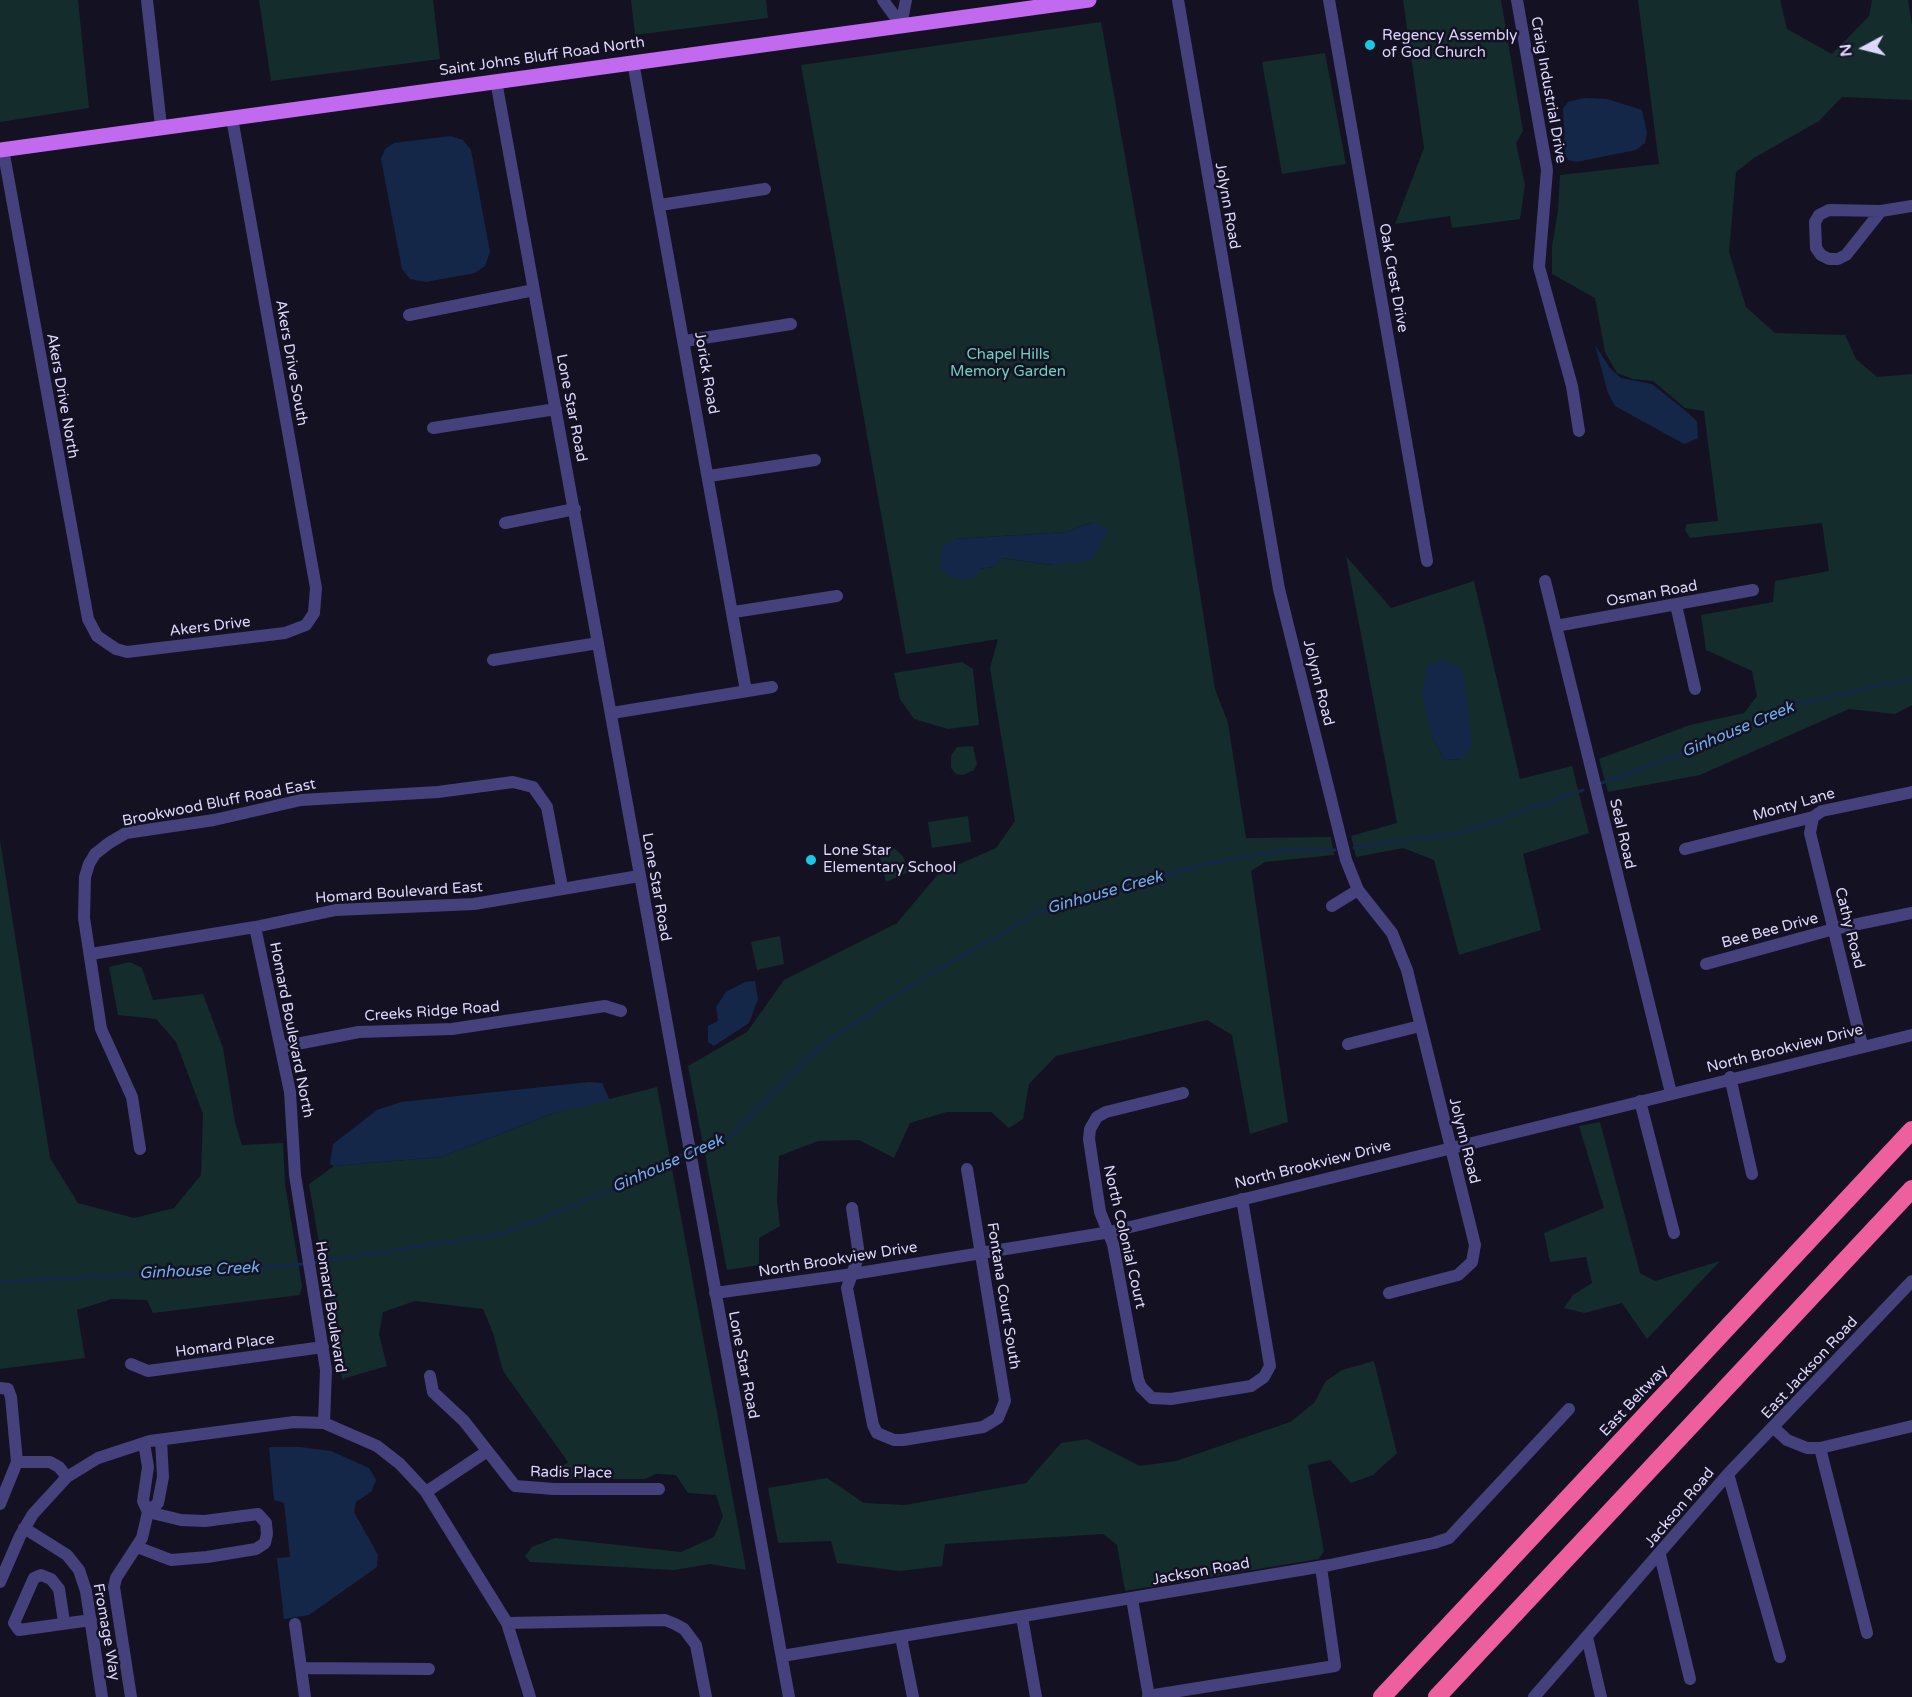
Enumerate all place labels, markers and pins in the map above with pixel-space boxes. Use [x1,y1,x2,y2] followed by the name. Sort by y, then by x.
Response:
[1382,27,1517,62] place label: Regency Assembly of God Church
[1363,38,1377,52] marker: Regency Assembly of God Church
[823,842,956,877] place label: Lone Star Elementary School
[804,853,818,867] marker: Lone Star Elementary School

